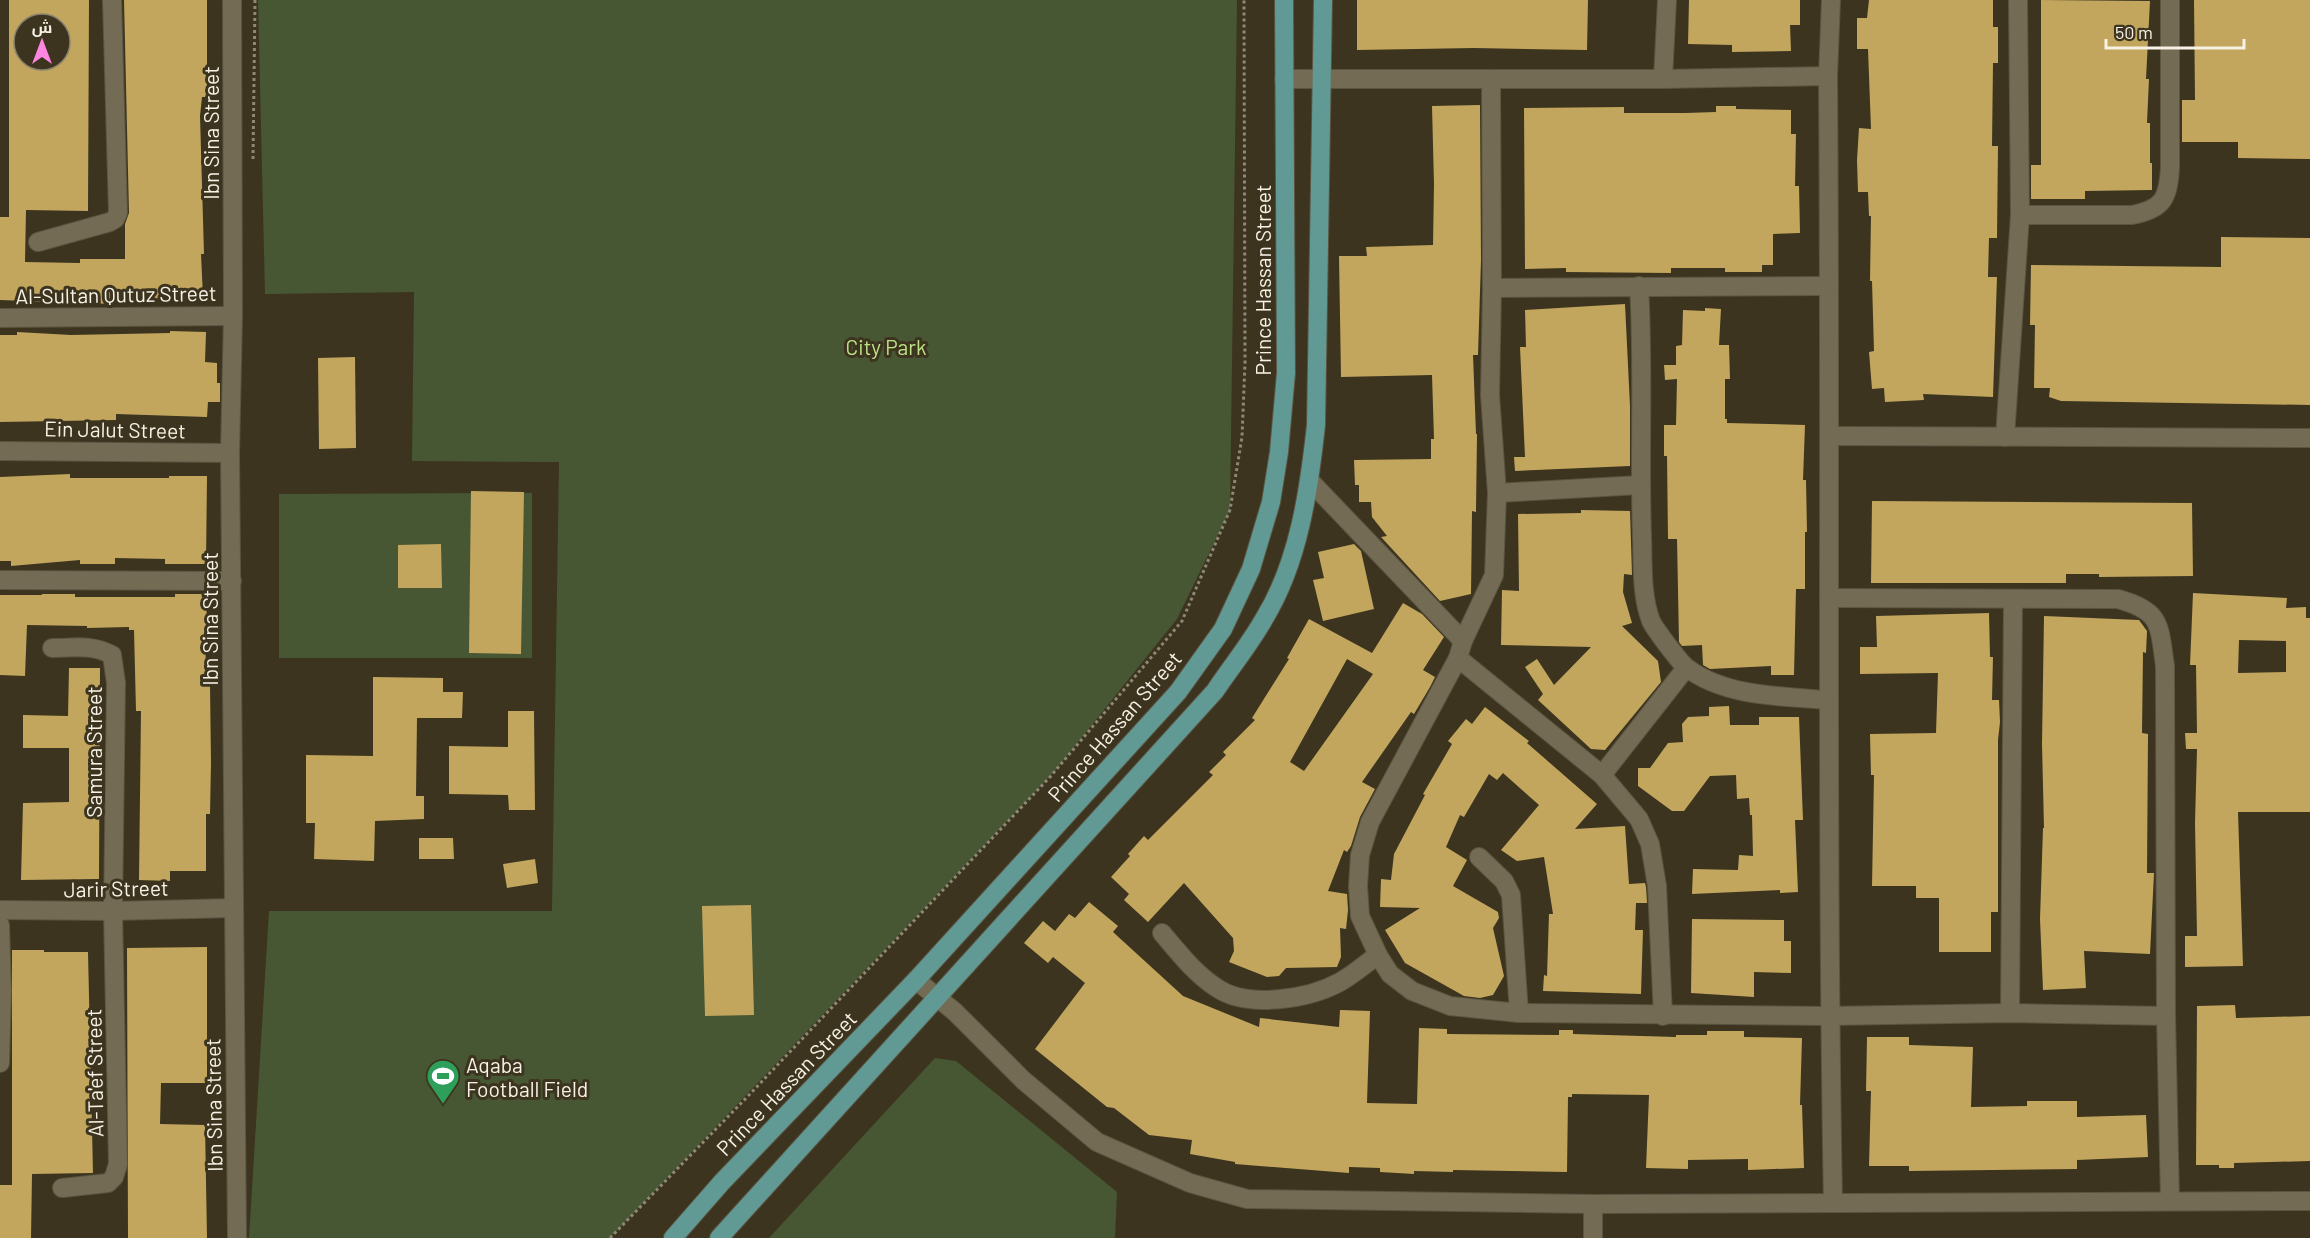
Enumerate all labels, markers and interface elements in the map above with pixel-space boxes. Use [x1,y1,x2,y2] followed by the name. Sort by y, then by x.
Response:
[12,12,72,72] north arrow
[2106,12,2244,50] scale bar
[32,17,52,37] text: ش
[2115,21,2153,43] text: 50 m
[198,66,223,200] street label: Ibn Sina Street
[1250,185,1275,375] street label: Prince Hassan Street
[15,280,217,308] street label: Al-Sultan Qutuz Street
[846,334,926,359] park label: City Park
[44,415,186,443] street label: Ein Jalut Street
[197,552,222,686] street label: Ibn Sina Street
[1042,646,1186,806] street label: Prince Hassan Street
[81,686,106,818] street label: Samura Street
[63,875,169,901] street label: Jarir Street
[711,1006,861,1160] street label: Prince Hassan Street
[80,1009,108,1137] street label: Al-Ta'ef Street
[199,1038,227,1172] street label: Ibn Sina Street
[466,1052,588,1101] place label: Aqaba Football Field
[425,1058,461,1105] sports icon: Aqaba Football Field

